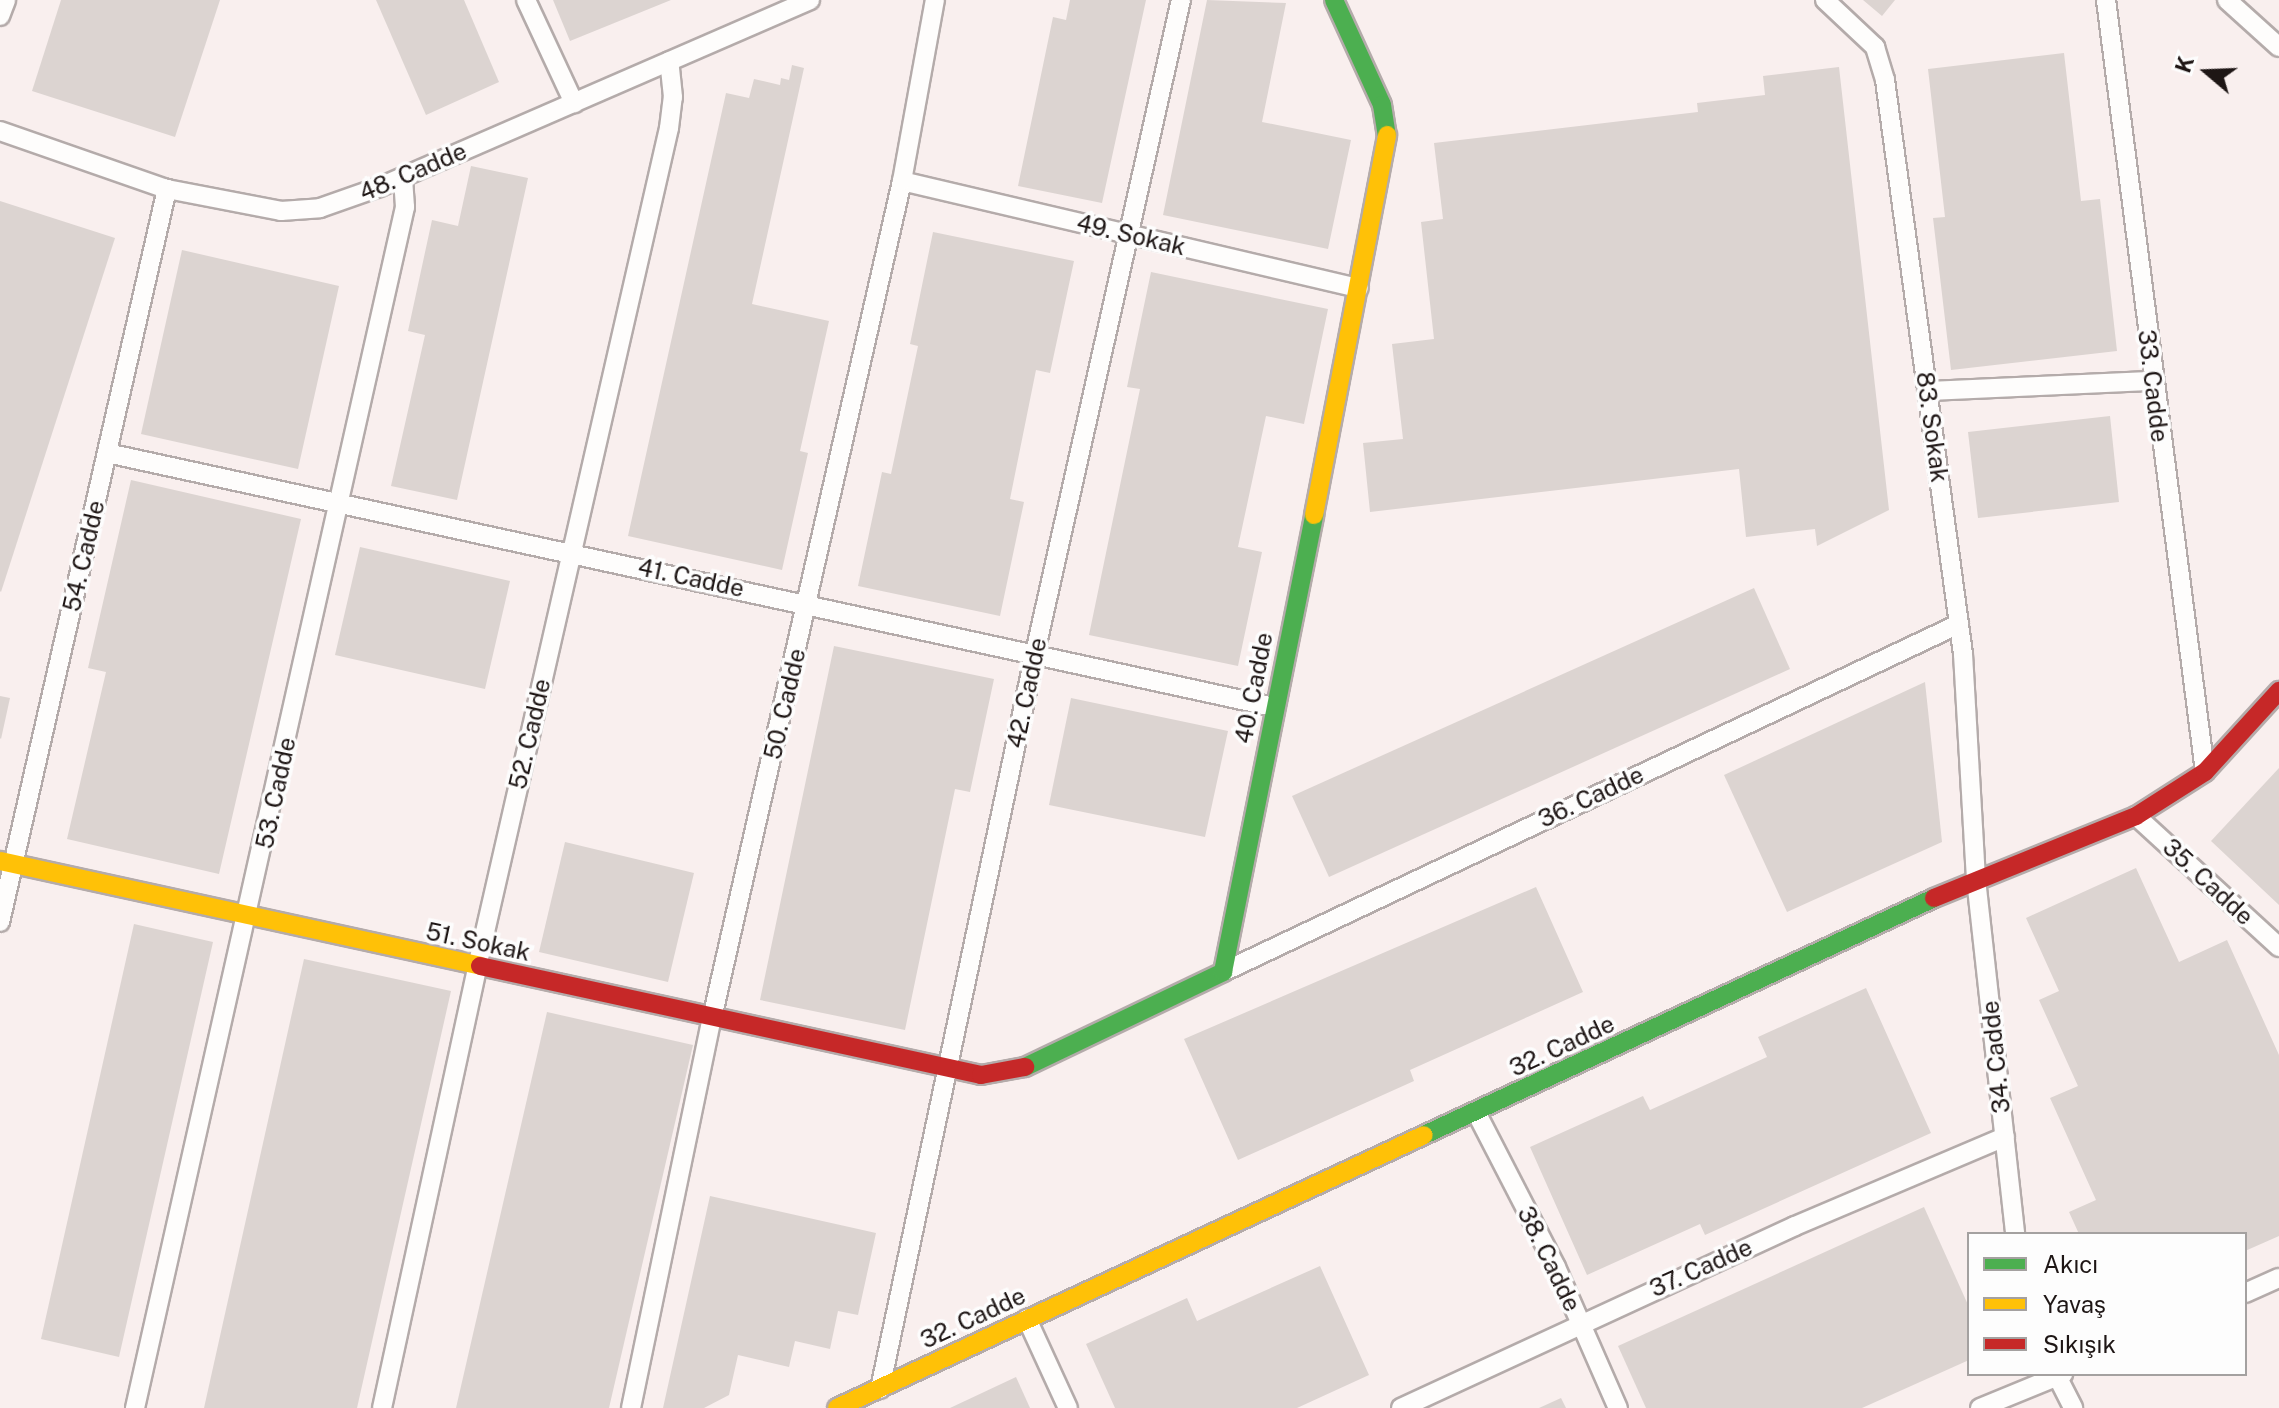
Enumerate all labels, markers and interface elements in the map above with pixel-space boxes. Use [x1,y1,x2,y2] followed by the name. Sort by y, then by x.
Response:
[2167,32,2247,112] north arrow
[2169,52,2199,76] text: K
[355,137,471,207] street label: 48. Cadde
[1074,209,1188,261] street label: 49. Sokak
[2132,328,2174,444] street label: 33. Cadde
[1910,370,1954,484] street label: 83. Sokak
[57,497,111,615] street label: 54. Cadde
[635,553,747,603] street label: 41. Cadde
[1229,630,1279,746] street label: 40. Cadde
[1001,635,1053,751] street label: 42. Cadde
[758,646,812,762] street label: 50. Cadde
[503,676,557,792] street label: 52. Cadde
[250,734,302,852] street label: 53. Cadde
[1534,760,1648,834] street label: 36. Cadde
[2157,833,2259,931] street label: 35. Cadde
[423,917,533,967] street label: 51. Sokak
[1976,999,2016,1115] street label: 34. Cadde
[1505,1009,1619,1083] street label: 32. Cadde
[1511,1202,1587,1316] street label: 38. Cadde
[1967,1232,2247,1376] legend
[1645,1233,1757,1303] street label: 37. Cadde
[2043,1250,2098,1278] text: Akıcı
[916,1281,1030,1355] street label: 32. Cadde
[2043,1290,2106,1318] text: Yavaş
[2043,1330,2116,1358] text: Sıkışık

